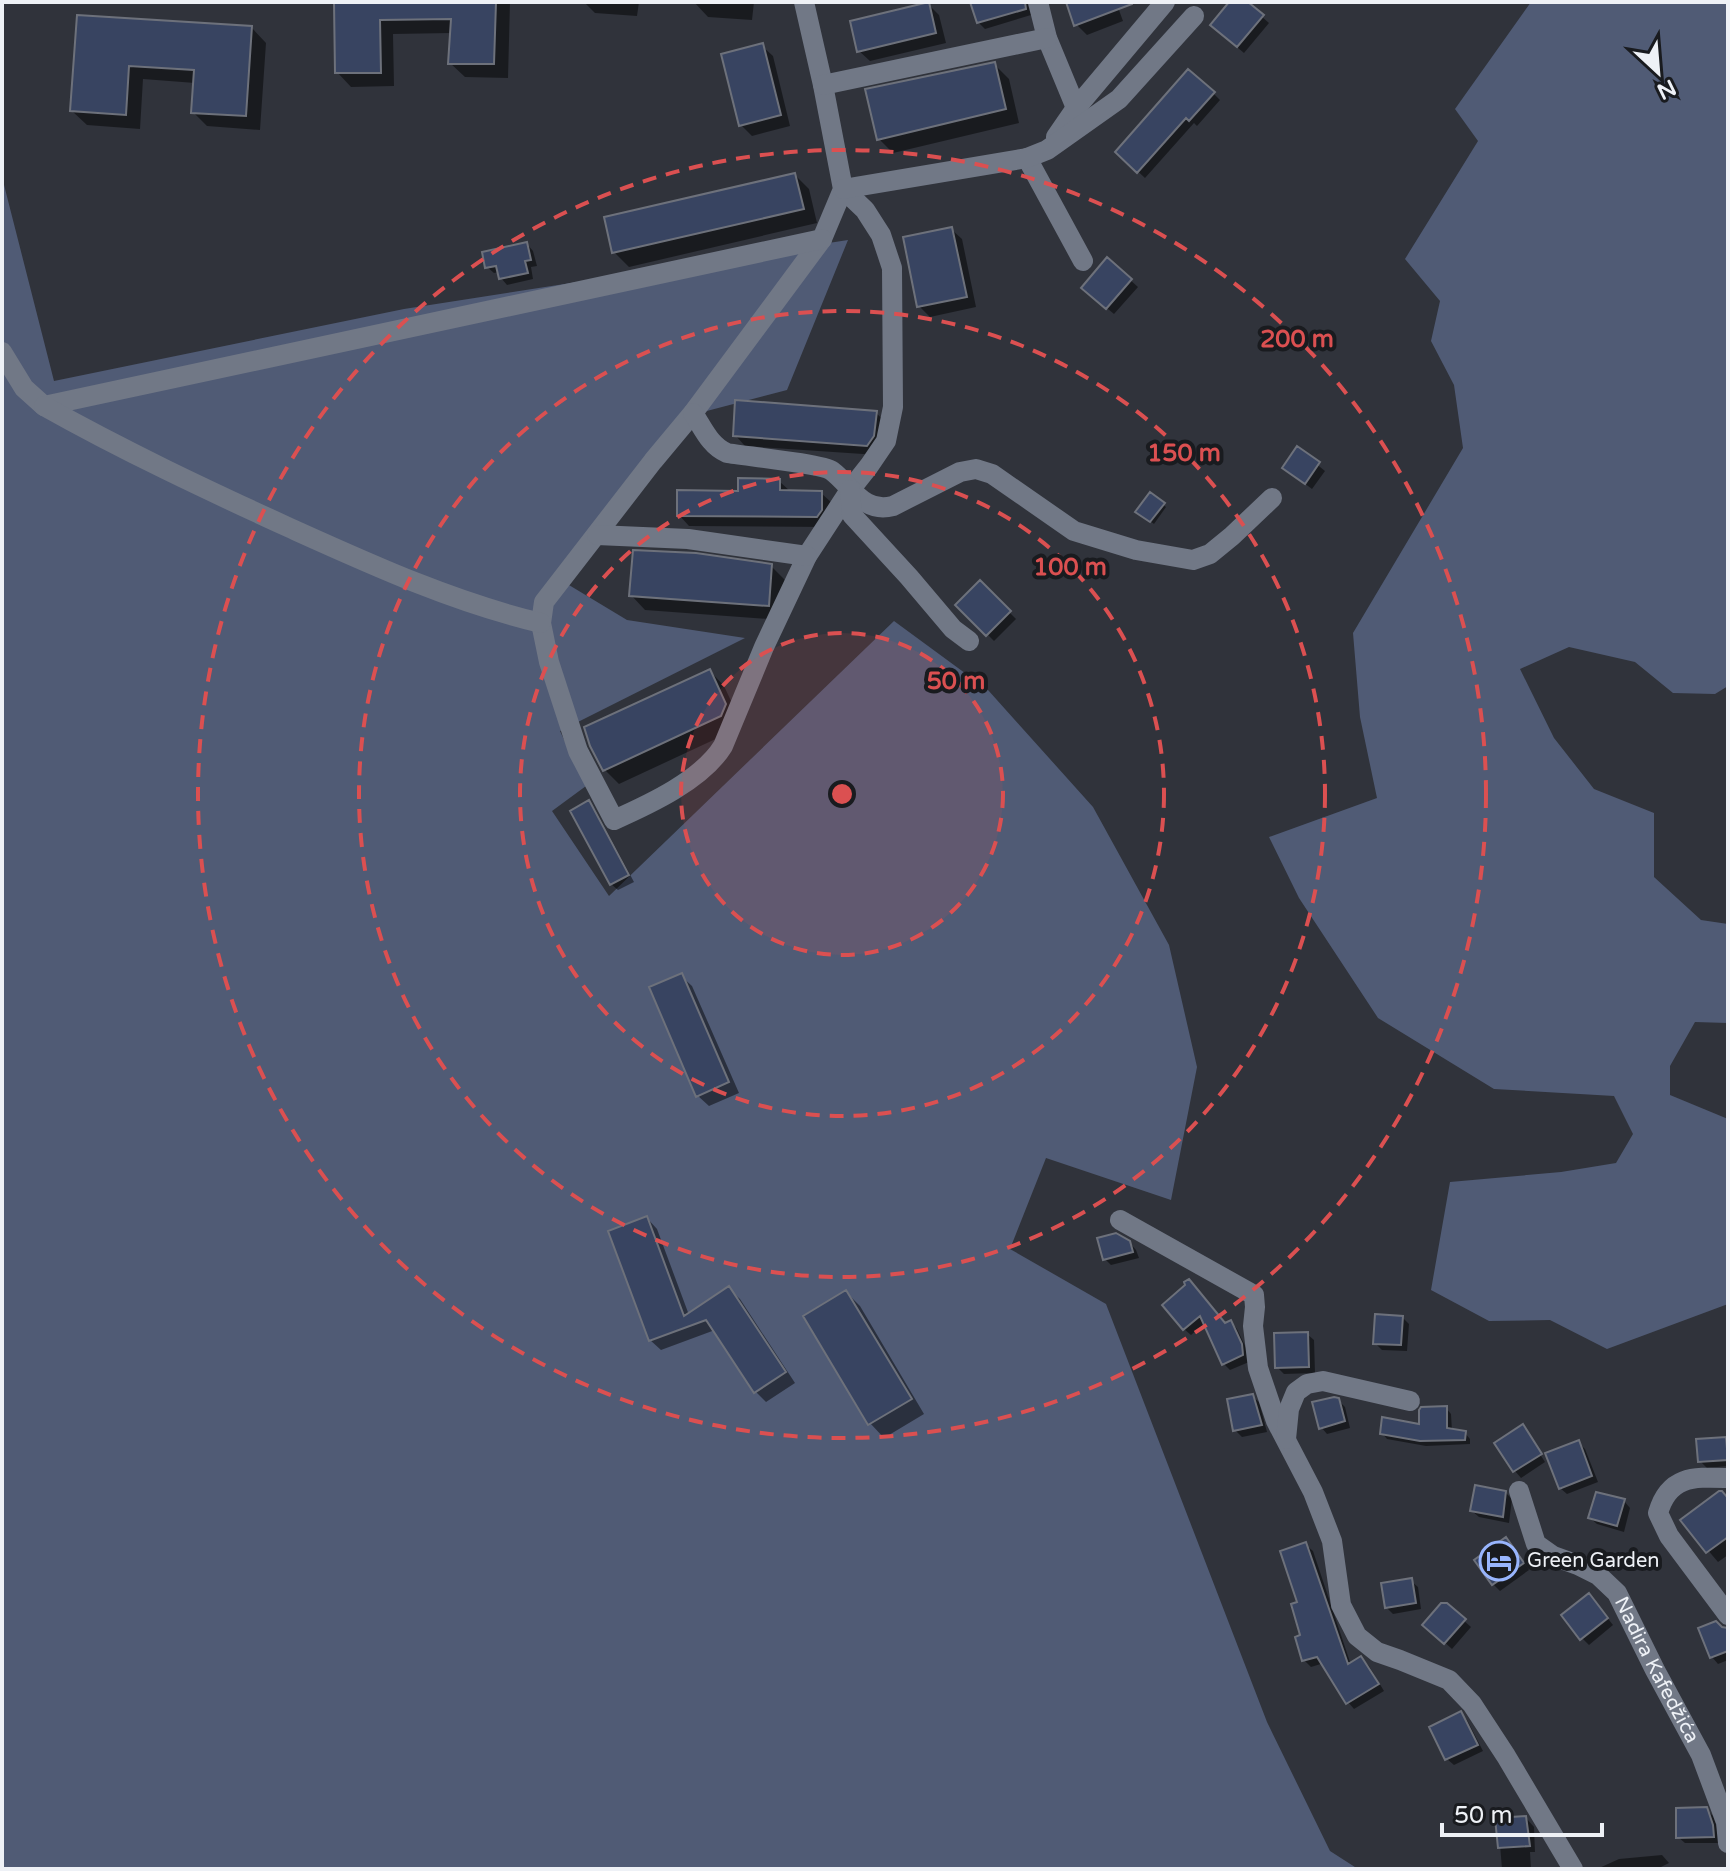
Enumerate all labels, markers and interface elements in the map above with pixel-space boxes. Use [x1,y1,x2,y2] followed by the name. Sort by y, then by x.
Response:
[1618,32,1698,112] north arrow
[1653,74,1680,105] text: N
[1260,325,1334,354] text: 200 m
[1147,439,1221,468] text: 150 m
[1033,553,1107,582] text: 100 m
[927,667,985,696] text: 50 m
[828,780,856,808] centre of rings
[1478,1540,1520,1582] hotel icon: Green Garden
[1527,1549,1659,1573] place label: Green Garden
[1609,1593,1704,1747] street label: Nadira Kafedžića
[1442,1787,1602,1837] scale bar
[1454,1801,1512,1830] text: 50 m

